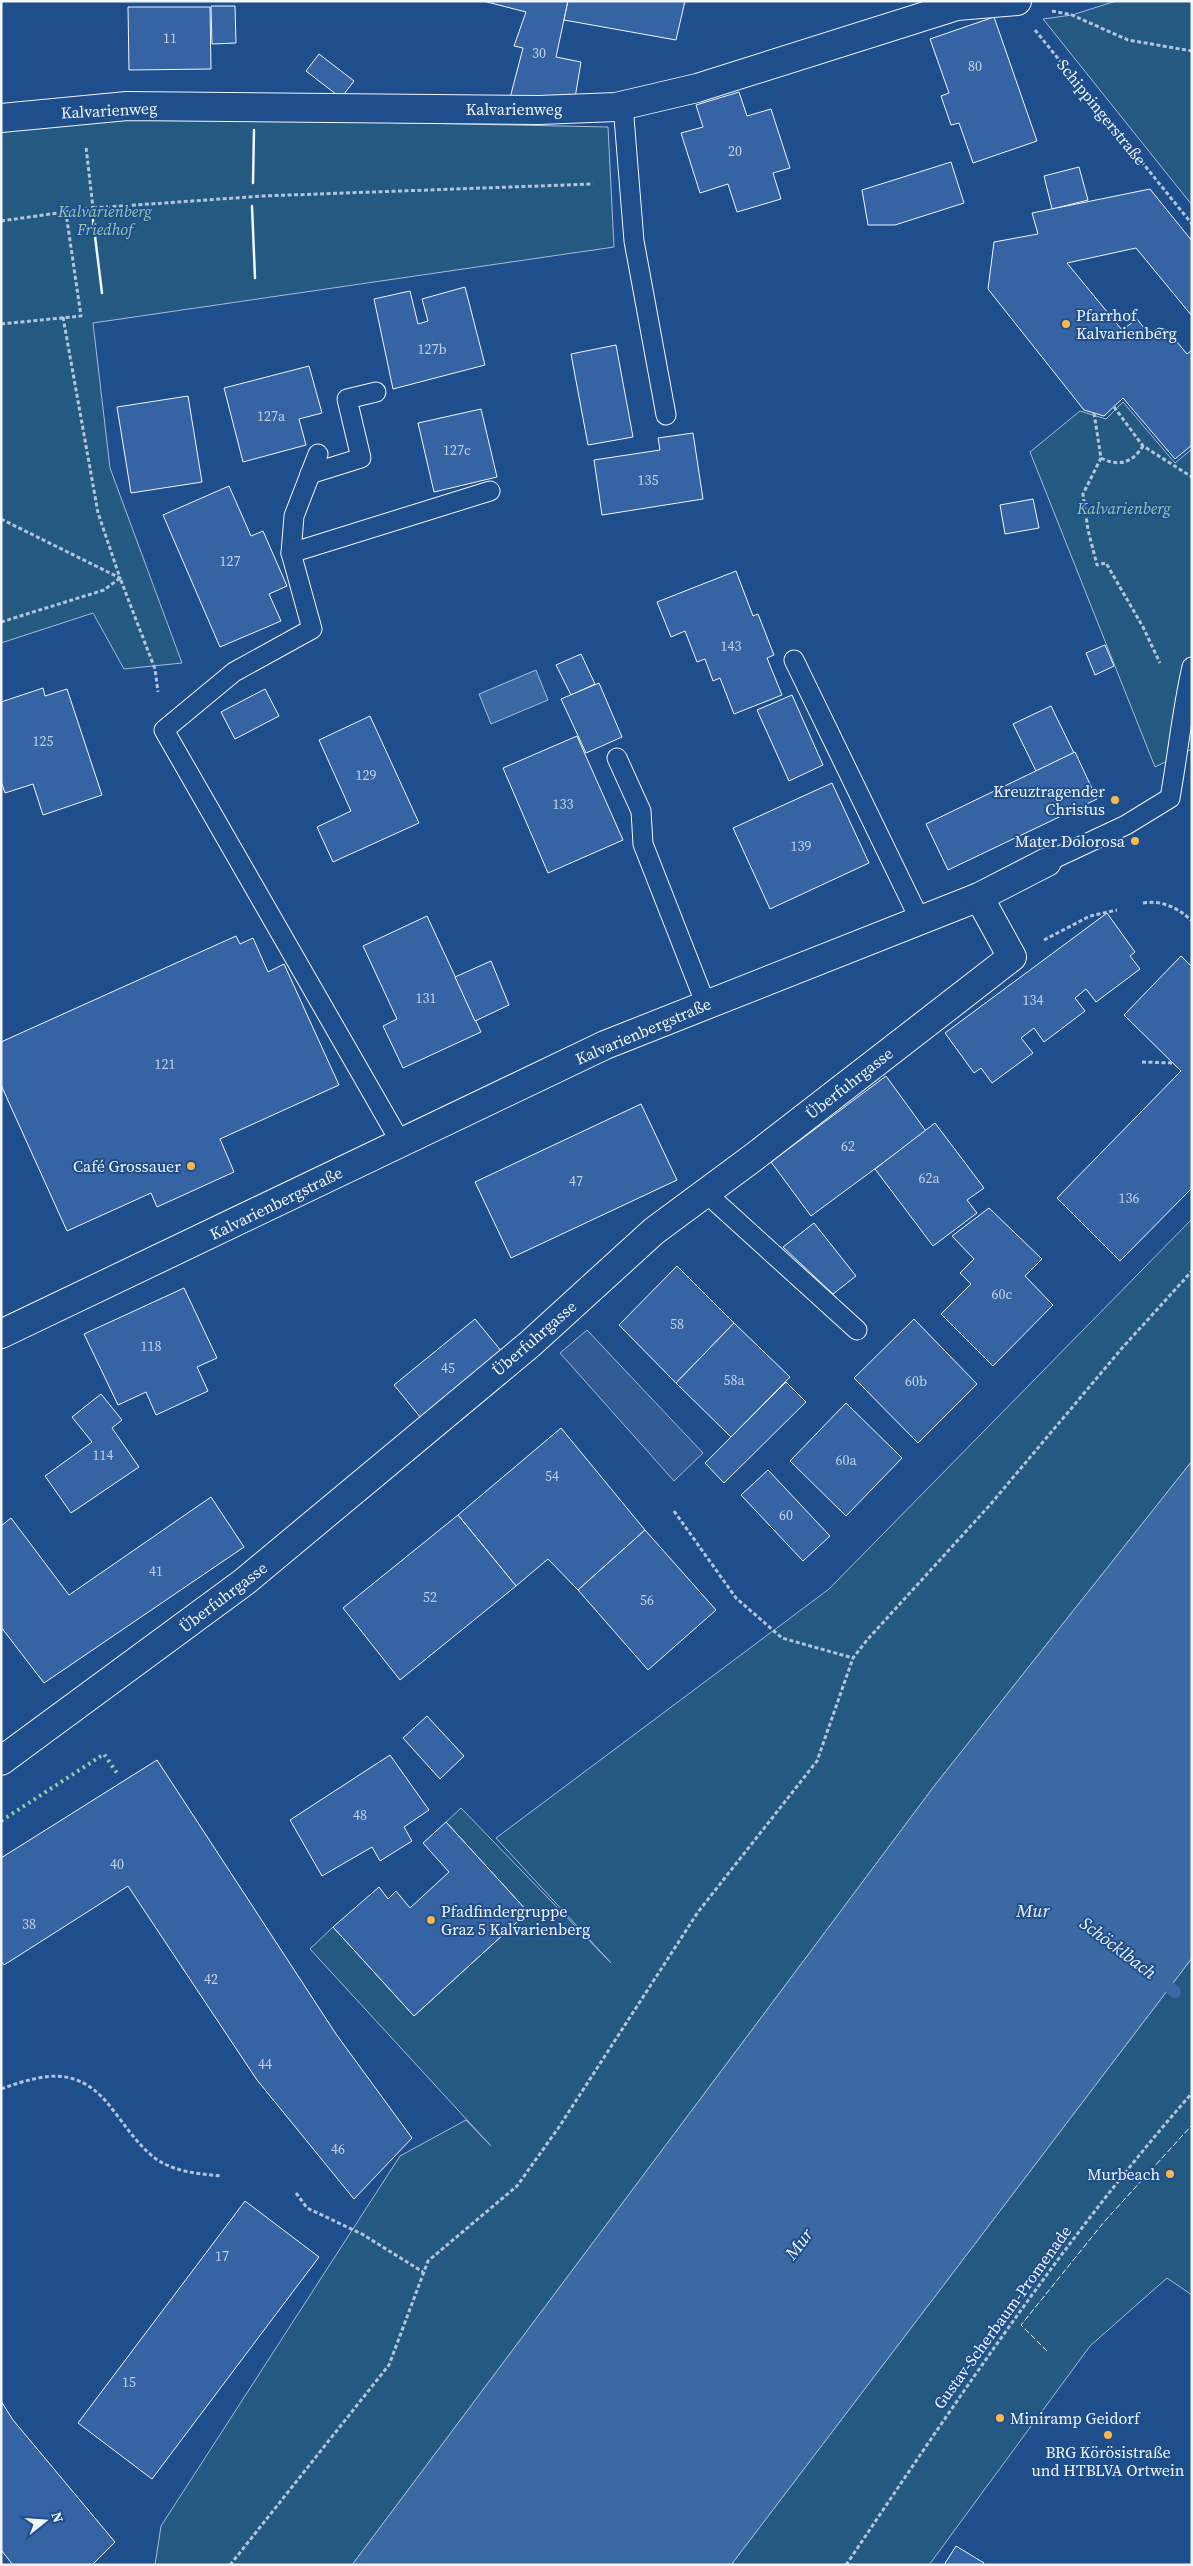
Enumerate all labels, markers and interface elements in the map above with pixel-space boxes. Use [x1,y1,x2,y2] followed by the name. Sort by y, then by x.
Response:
[163,28,177,48] house number: 11
[532,43,546,63] house number: 30
[1052,54,1152,170] street label: Schippingerstraße
[968,56,982,76] house number: 80
[60,96,158,124] street label: Kalvarienweg
[466,98,562,120] street label: Kalvarienweg
[728,141,742,161] house number: 20
[57,200,153,240] park label: Kalvarienberg Friedhof
[1076,304,1177,344] place label: Pfarrhof Kalvarienberg
[1060,318,1072,330] marker: Pfarrhof Kalvarienberg
[417,339,447,359] house number: 127b
[257,406,286,426] house number: 127a
[443,440,471,460] house number: 127c
[638,470,659,490] house number: 135
[1076,497,1172,519] park label: Kalvarienberg
[220,551,241,571] house number: 127
[721,636,742,656] house number: 143
[33,731,54,751] house number: 125
[356,765,377,785] house number: 129
[993,780,1105,820] place label: Kreuztragender Christus
[553,794,574,814] house number: 133
[1109,794,1121,806] marker: Kreuztragender Christus
[1015,830,1126,852] place label: Mater Dolorosa
[1129,835,1141,847] marker: Mater Dolorosa
[791,836,812,856] house number: 139
[416,988,437,1008] house number: 131
[1023,990,1044,1010] house number: 134
[572,992,714,1070] street label: Kalvarienbergstraße
[801,1042,897,1124] street label: Überfuhrgasse
[155,1054,176,1074] house number: 121
[841,1136,855,1156] house number: 62
[73,1155,181,1177] place label: Café Grossauer
[185,1160,197,1172] marker: Café Grossauer
[206,1161,346,1245] street label: Kalvarienbergstraße
[918,1168,940,1188] house number: 62a
[569,1171,583,1191] house number: 47
[1119,1188,1140,1208] house number: 136
[992,1284,1013,1304] house number: 60c
[487,1295,581,1381] street label: Überfuhrgasse
[670,1314,684,1334] house number: 58
[141,1336,162,1356] house number: 118
[441,1358,455,1378] house number: 45
[723,1370,745,1390] house number: 58a
[905,1371,927,1391] house number: 60b
[93,1445,114,1465] house number: 114
[835,1450,857,1470] house number: 60a
[545,1466,559,1486] house number: 54
[779,1505,793,1525] house number: 60
[174,1557,272,1637] street label: Überfuhrgasse
[149,1561,163,1581] house number: 41
[423,1587,437,1607] house number: 52
[640,1590,654,1610] house number: 56
[353,1805,367,1825] house number: 48
[110,1854,124,1874] house number: 40
[1015,1898,1051,1923] water label: Mur
[441,1900,590,1940] place label: Pfadfindergruppe Graz 5 Kalvarienberg
[1075,1911,1162,1985] water label: Schöcklbach
[22,1914,36,1934] house number: 38
[425,1914,437,1926] marker: Pfadfindergruppe Graz 5 Kalvarienberg
[204,1969,218,1989] house number: 42
[258,2054,272,2074] house number: 44
[331,2139,345,2159] house number: 46
[1087,2163,1160,2185] place label: Murbeach
[1164,2168,1176,2180] marker: Murbeach
[928,2221,1076,2413] street label: Gustav-Scherbaum-Promenade
[778,2222,819,2265] water label: Mur
[215,2246,229,2266] house number: 17
[122,2372,136,2392] house number: 15
[1010,2407,1141,2429] place label: Miniramp Geidorf
[994,2412,1006,2424] marker: Miniramp Geidorf
[1102,2429,1114,2441] marker: BRG Körösistraße und HTBLVA Ortwein
[1032,2441,1185,2481] place label: BRG Körösistraße und HTBLVA Ortwein
[20,2496,70,2546] north arrow
[46,2509,68,2525] text: N

